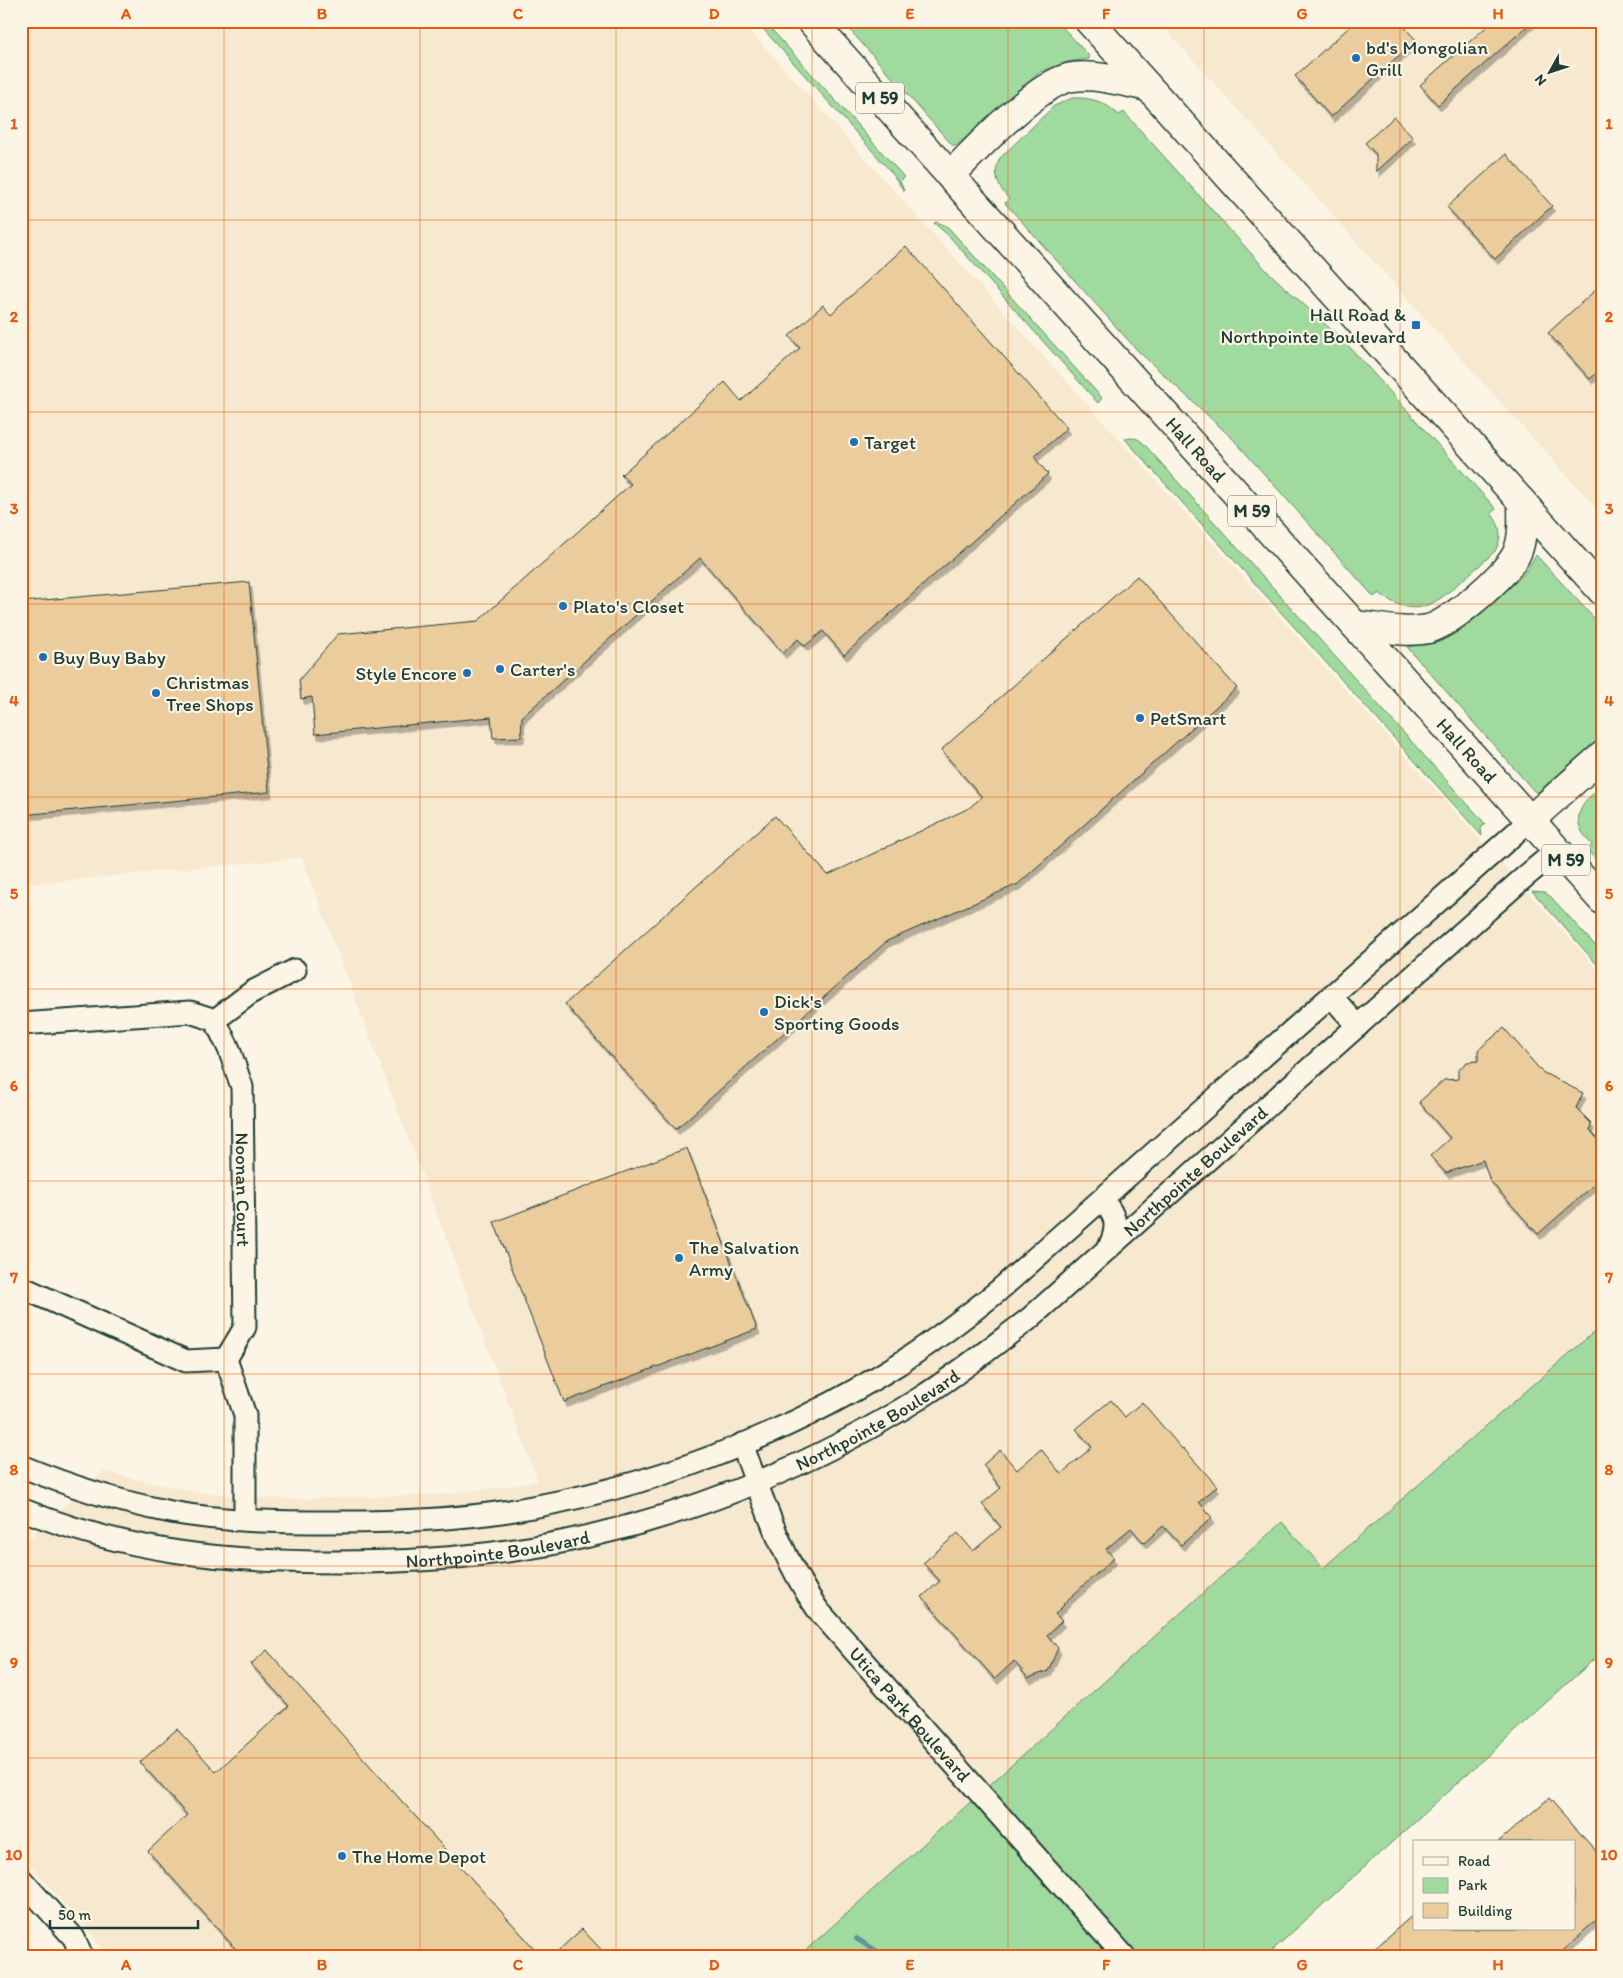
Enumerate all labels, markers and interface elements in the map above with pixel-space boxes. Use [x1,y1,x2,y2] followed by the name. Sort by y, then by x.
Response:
[120,4,132,23] text: A
[317,4,328,23] text: B
[513,4,524,23] text: C
[709,4,720,23] text: D
[906,4,915,23] text: E
[1102,4,1111,23] text: F
[1296,4,1308,23] text: G
[1492,4,1504,23] text: H
[1366,36,1488,81] place label: bd's Mongolian Grill
[1526,48,1576,98] north arrow
[1350,52,1362,64] marker: bd's Mongolian Grill
[1531,71,1550,89] text: N
[856,82,904,114] road number: M 59
[10,114,18,133] text: 1
[1605,114,1613,133] text: 1
[1220,303,1407,348] place label: Hall Road & Northpointe Boulevard
[10,307,19,326] text: 2
[1605,307,1614,326] text: 2
[1410,319,1422,331] marker: Hall Road & Northpointe Boulevard
[1161,412,1232,487] street label: Hall Road
[864,431,916,454] place label: Target
[848,436,860,448] marker: Target
[1228,496,1276,526] road number: M 59
[10,499,19,518] text: 3
[1605,499,1614,518] text: 3
[573,595,684,618] place label: Plato's Closet
[557,600,569,612] marker: Plato's Closet
[53,646,166,669] place label: Buy Buy Baby
[37,651,49,663] marker: Buy Buy Baby
[510,658,575,681] place label: Carter's
[355,662,457,685] place label: Style Encore
[494,663,506,675] marker: Carter's
[461,667,473,679] marker: Style Encore
[166,671,254,716] place label: Christmas Tree Shops
[150,687,162,699] marker: Christmas Tree Shops
[9,691,19,710] text: 4
[1604,691,1614,710] text: 4
[1150,707,1227,730] place label: PetSmart
[1134,712,1146,724] marker: PetSmart
[1432,713,1503,788] street label: Hall Road
[1542,844,1590,876] road number: M 59
[10,884,19,903] text: 5
[1605,884,1614,903] text: 5
[774,990,900,1035] place label: Dick's Sporting Goods
[758,1006,770,1018] marker: Dick's Sporting Goods
[10,1076,19,1095] text: 6
[1605,1076,1614,1095] text: 6
[1118,1100,1272,1241] street label: Northpointe Boulevard
[231,1132,255,1247] street label: Noonan Court
[689,1236,799,1281] place label: The Salvation Army
[673,1252,685,1264] marker: The Salvation Army
[9,1268,18,1287] text: 7
[1604,1268,1613,1287] text: 7
[792,1363,964,1475] street label: Northpointe Boulevard
[10,1460,19,1479] text: 8
[1605,1460,1614,1479] text: 8
[405,1525,592,1572] street label: Northpointe Boulevard
[844,1642,976,1786] street label: Utica Park Boulevard
[10,1653,18,1672] text: 9
[1605,1653,1613,1672] text: 9
[1413,1840,1576,1930] legend
[5,1845,23,1864] text: 10
[352,1845,486,1868] place label: The Home Depot
[1600,1845,1618,1864] text: 10
[336,1850,348,1862] marker: The Home Depot
[1458,1852,1491,1870] text: Road
[1458,1876,1488,1894] text: Park
[50,1898,198,1930] scale bar
[1458,1902,1512,1920] text: Building
[58,1906,91,1924] text: 50 m
[120,1955,132,1974] text: A
[317,1955,328,1974] text: B
[513,1955,524,1974] text: C
[709,1955,720,1974] text: D
[906,1955,915,1974] text: E
[1102,1955,1111,1974] text: F
[1296,1955,1308,1974] text: G
[1492,1955,1504,1974] text: H

